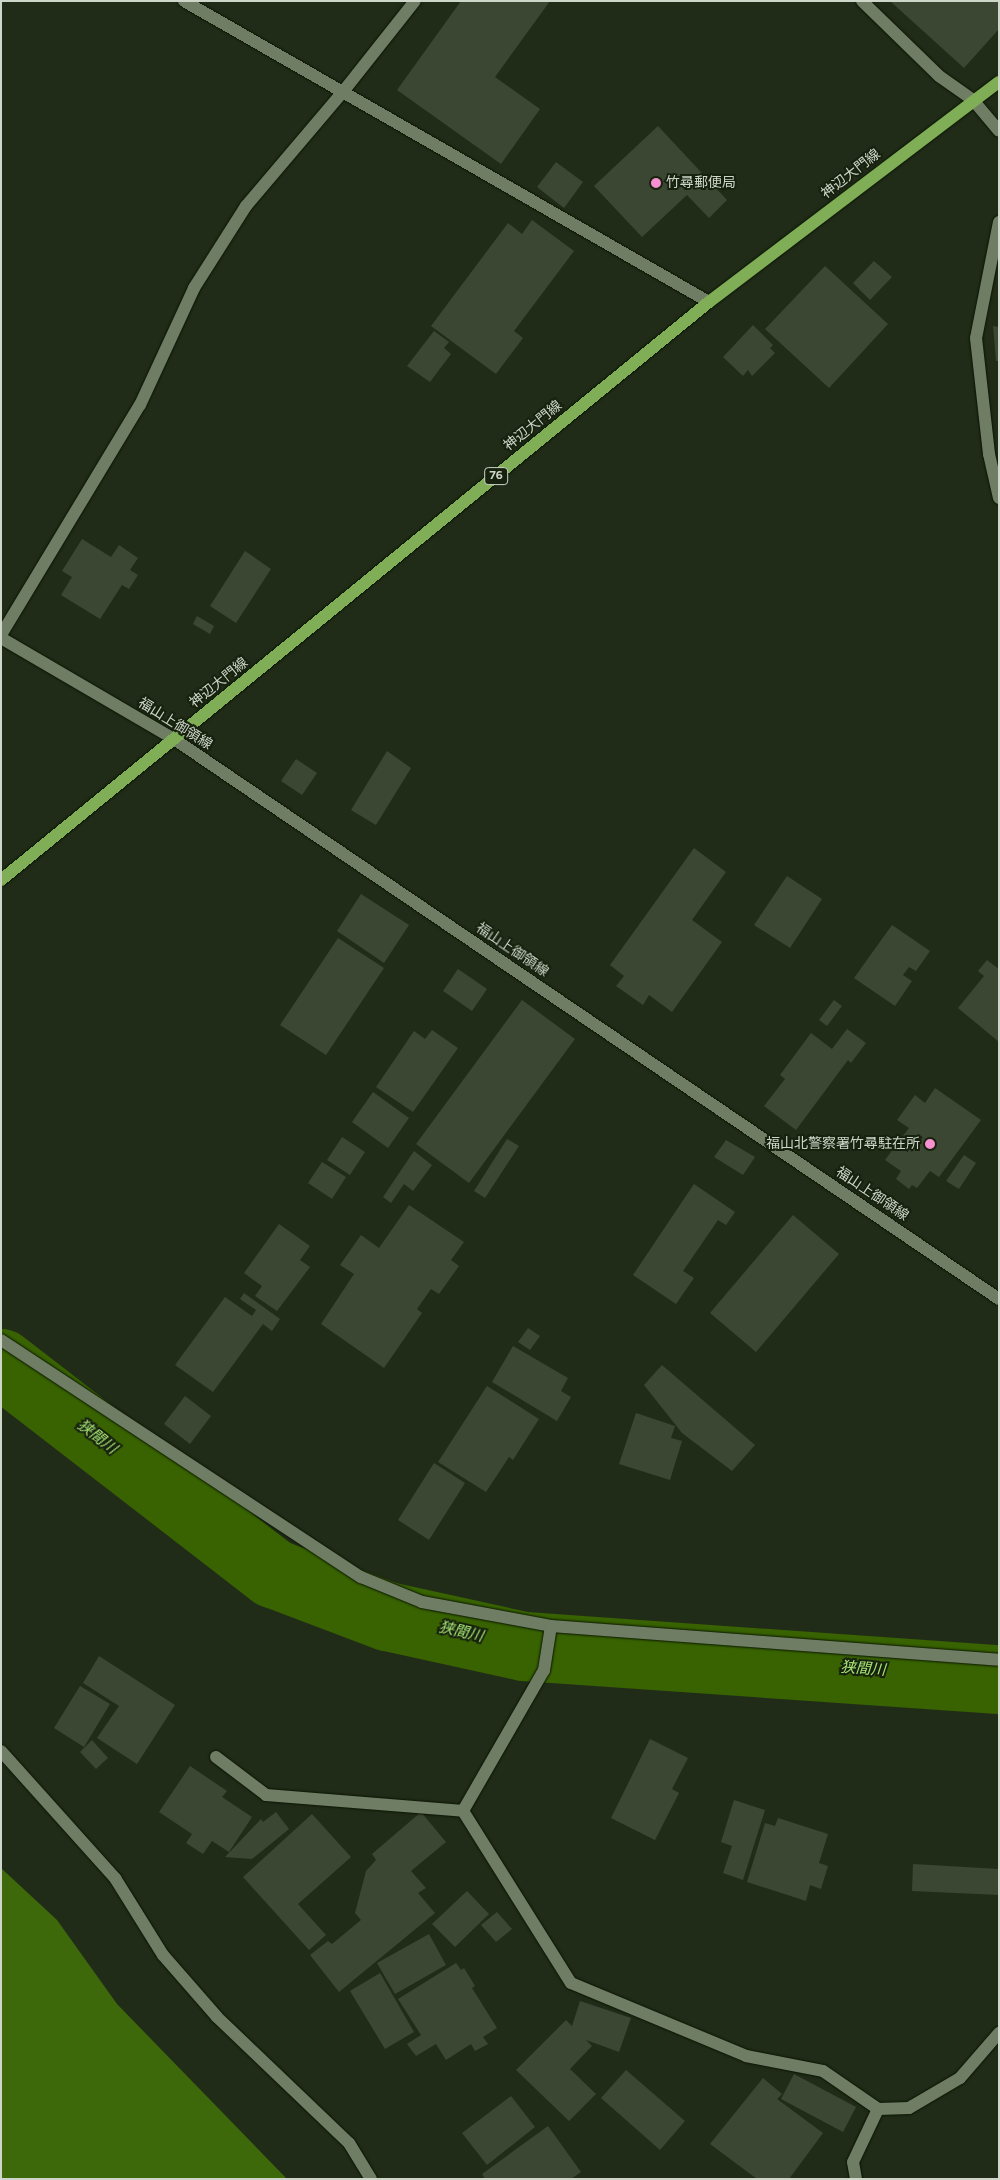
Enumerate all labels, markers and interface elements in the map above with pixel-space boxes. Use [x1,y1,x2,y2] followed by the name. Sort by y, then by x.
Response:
[818,146,884,202] street label: 神辺大門線
[666,175,736,191] place label: 竹尋郵便局
[650,177,662,189] marker: 竹尋郵便局
[501,397,565,455] street label: 神辺大門線
[484,466,508,486] road number: 76
[187,654,251,712] street label: 神辺大門線
[135,695,215,753] street label: 福山上御領線
[472,920,552,980] street label: 福山上御領線
[766,1136,920,1152] place label: 福山北警察署竹尋駐在所
[924,1138,936,1150] marker: 福山北警察署竹尋駐在所
[832,1164,912,1224] street label: 福山上御領線
[74,1416,120,1458] water label: 狭間川
[437,1618,485,1646] water label: 狭間川
[840,1658,886,1680] water label: 狭間川

